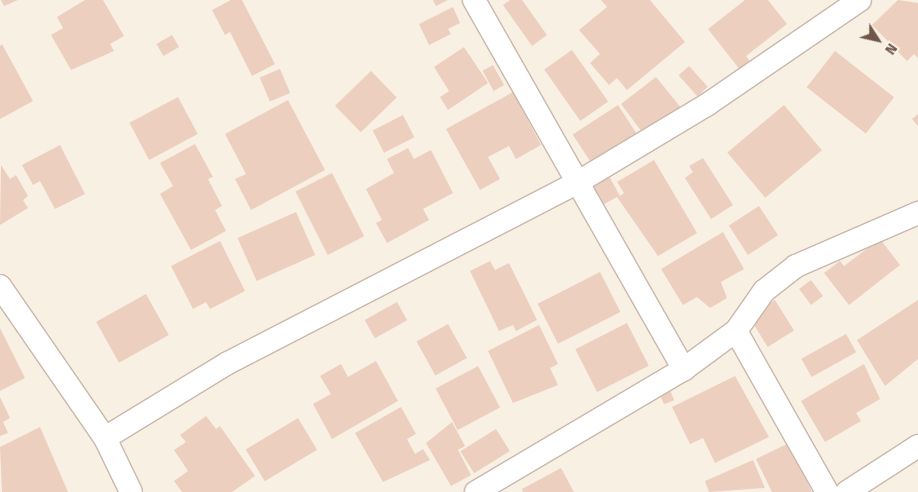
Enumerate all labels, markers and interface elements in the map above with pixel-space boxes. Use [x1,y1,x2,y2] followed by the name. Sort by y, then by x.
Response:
[853,15,903,65] north arrow
[881,40,900,58] text: N

